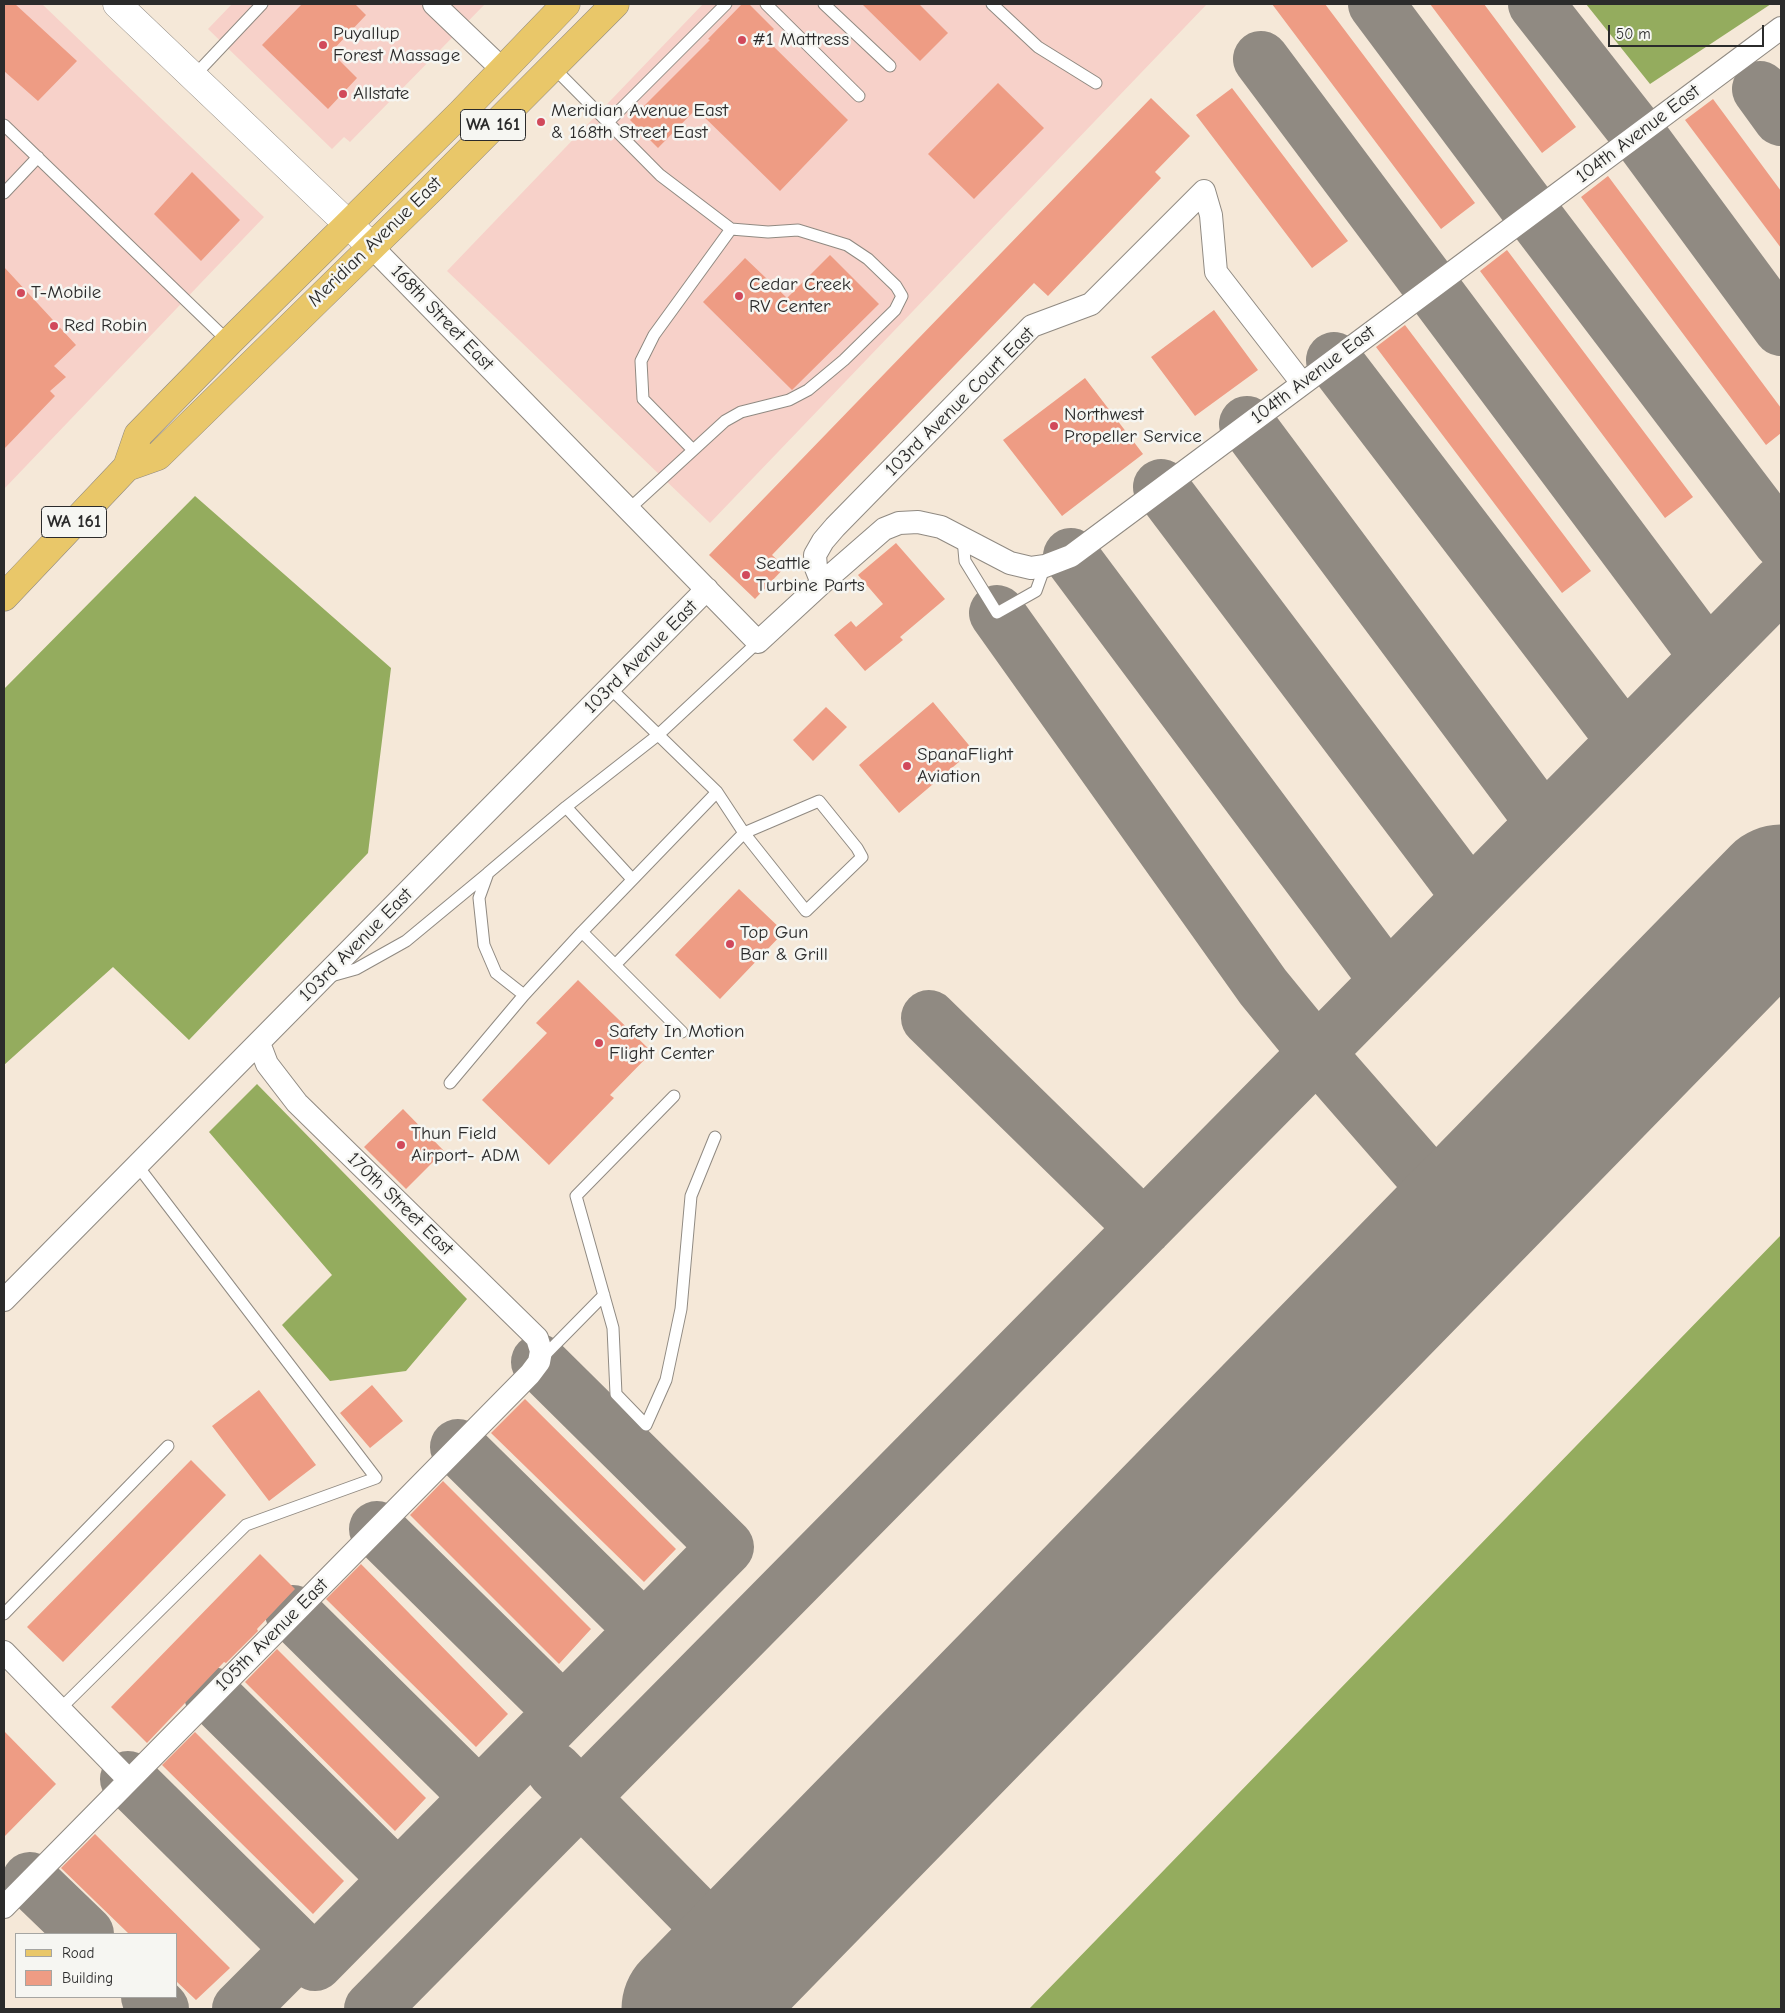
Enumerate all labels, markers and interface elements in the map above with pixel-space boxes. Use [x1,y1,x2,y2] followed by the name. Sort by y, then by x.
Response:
[1610,15,1766,47] scale bar
[333,23,460,67] place label: Puyallup Forest Massage
[1616,25,1651,43] text: 50 m
[752,29,849,51] place label: #1 Mattress
[736,34,748,46] marker: #1 Mattress
[317,39,329,51] marker: Puyallup Forest Massage
[1572,80,1704,188] street label: 104th Avenue East
[353,83,409,105] place label: Allstate
[337,88,349,100] marker: Allstate
[551,100,728,144] place label: Meridian Avenue East & 168th Street East
[460,110,526,140] road number: WA 161
[535,116,547,128] marker: Meridian Avenue East & 168th Street East
[303,172,447,312] street label: Meridian Avenue East
[386,260,498,376] street label: 168th Street East
[749,274,851,318] place label: Cedar Creek RV Center
[31,282,101,304] place label: T-Mobile
[15,287,27,299] marker: T-Mobile
[733,290,745,302] marker: Cedar Creek RV Center
[64,315,147,337] place label: Red Robin
[48,320,60,332] marker: Red Robin
[1247,321,1379,429] street label: 104th Avenue East
[881,323,1039,481] street label: 103rd Avenue Court East
[1064,404,1202,448] place label: Northwest Propeller Service
[1048,420,1060,432] marker: Northwest Propeller Service
[42,507,106,538] road number: WA 161
[756,553,865,597] place label: Seattle Turbine Parts
[740,569,752,581] marker: Seattle Turbine Parts
[580,596,702,718] street label: 103rd Avenue East
[917,744,1013,788] place label: SpanaFlight Aviation
[901,760,913,772] marker: SpanaFlight Aviation
[295,884,417,1006] street label: 103rd Avenue East
[740,922,828,966] place label: Top Gun Bar & Grill
[724,938,736,950] marker: Top Gun Bar & Grill
[609,1021,744,1065] place label: Safety In Motion Flight Center
[593,1037,605,1049] marker: Safety In Motion Flight Center
[411,1123,520,1167] place label: Thun Field Airport- ADM
[395,1139,407,1151] marker: Thun Field Airport- ADM
[342,1148,458,1260] street label: 170th Street East
[211,1574,333,1696] street label: 105th Avenue East
[15,1933,178,1998] legend
[62,1944,94,1962] text: Road
[62,1969,113,1987] text: Building

